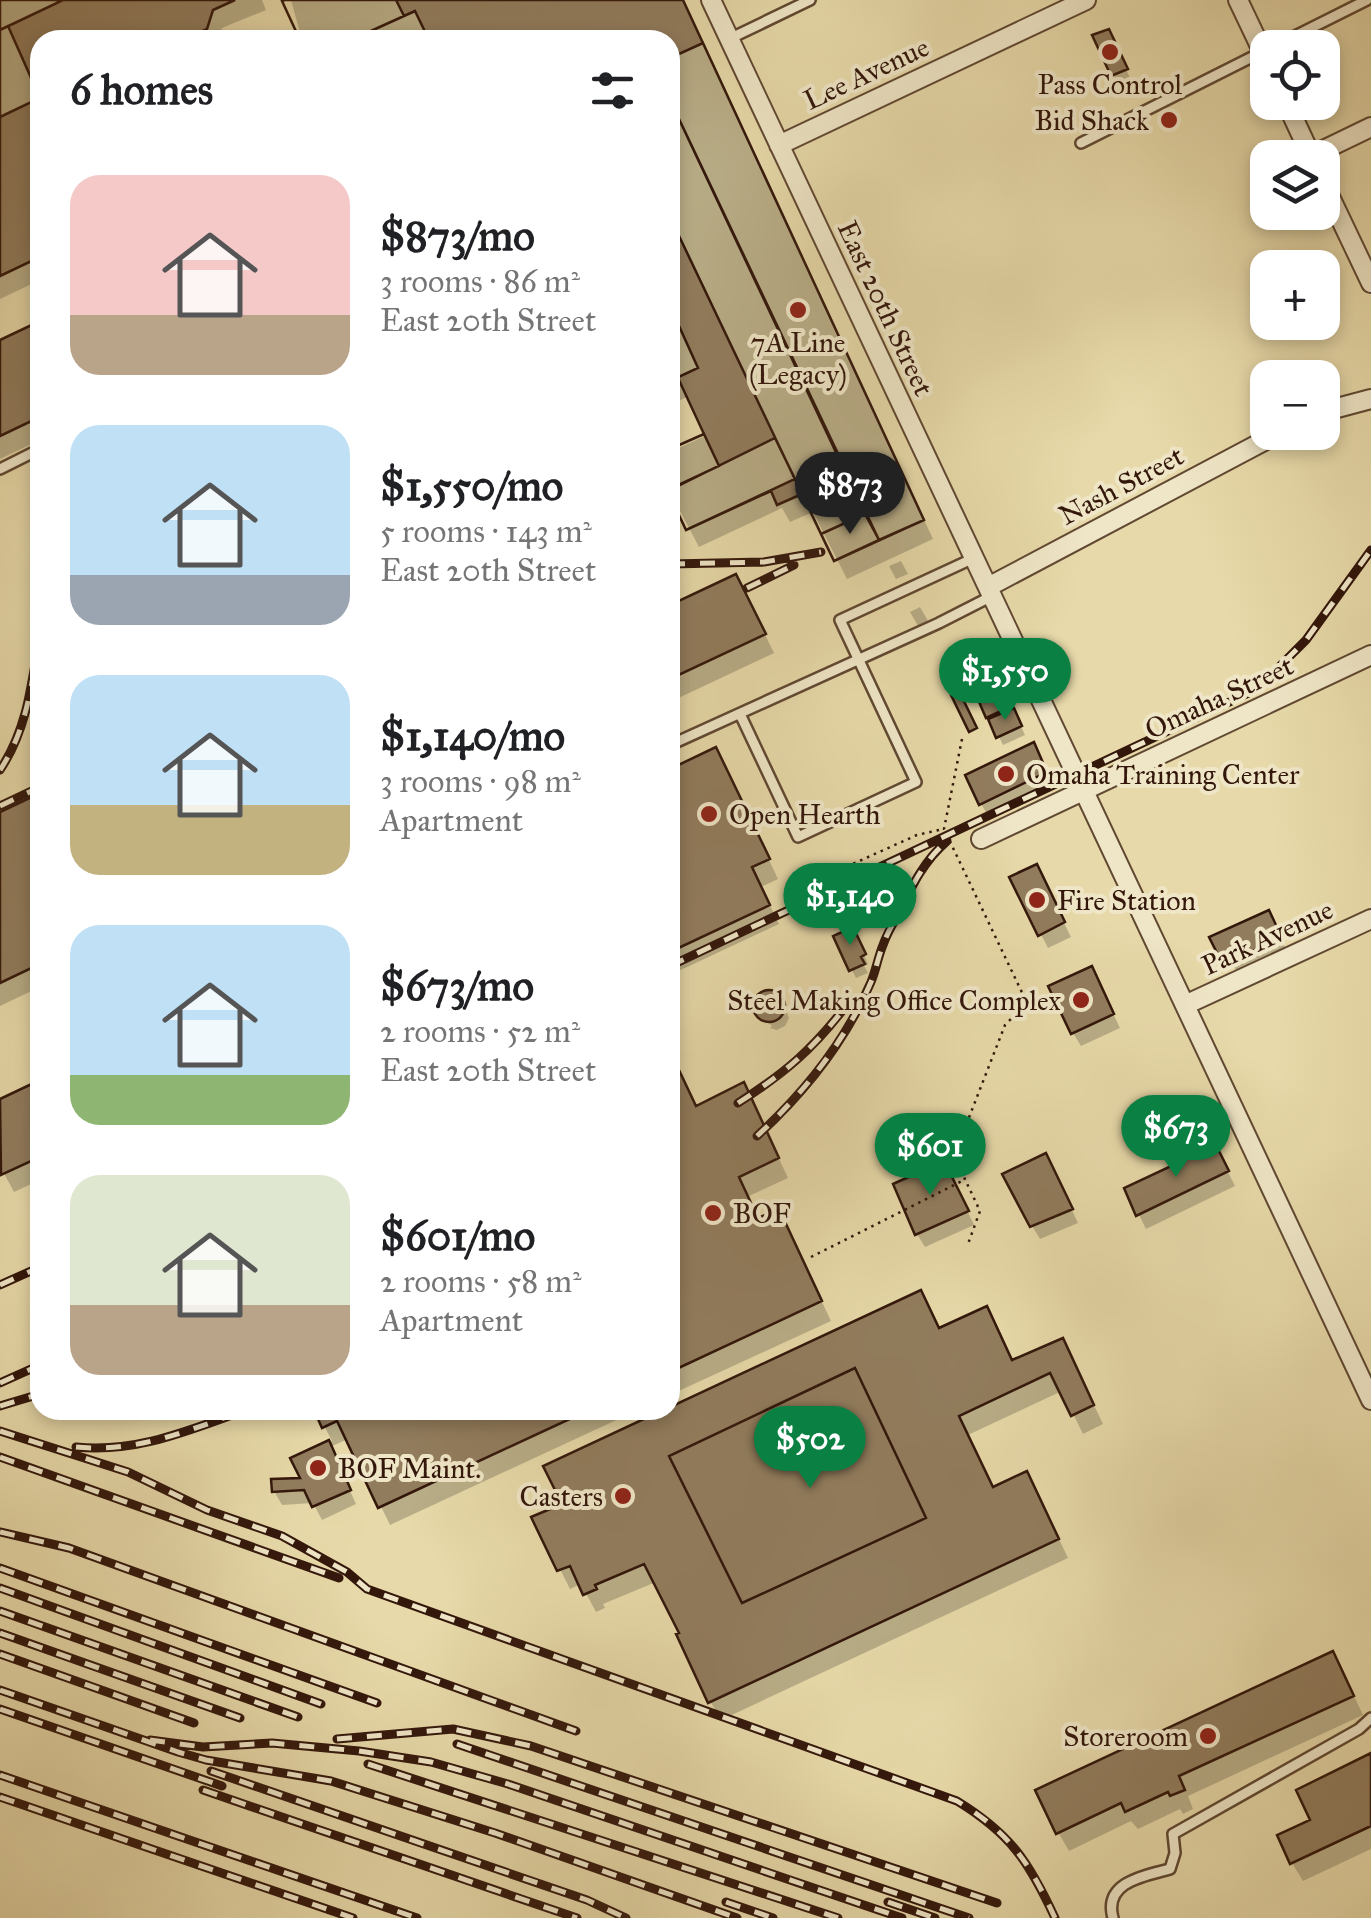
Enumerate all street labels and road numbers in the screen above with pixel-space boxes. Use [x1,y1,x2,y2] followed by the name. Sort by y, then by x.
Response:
[798,29,934,118] street label: Lee Avenue
[830,215,941,401] street label: East 20th Street
[1053,438,1190,533] street label: Nash Street
[1139,648,1299,747] street label: Omaha Street
[1196,892,1338,983] street label: Park Avenue

